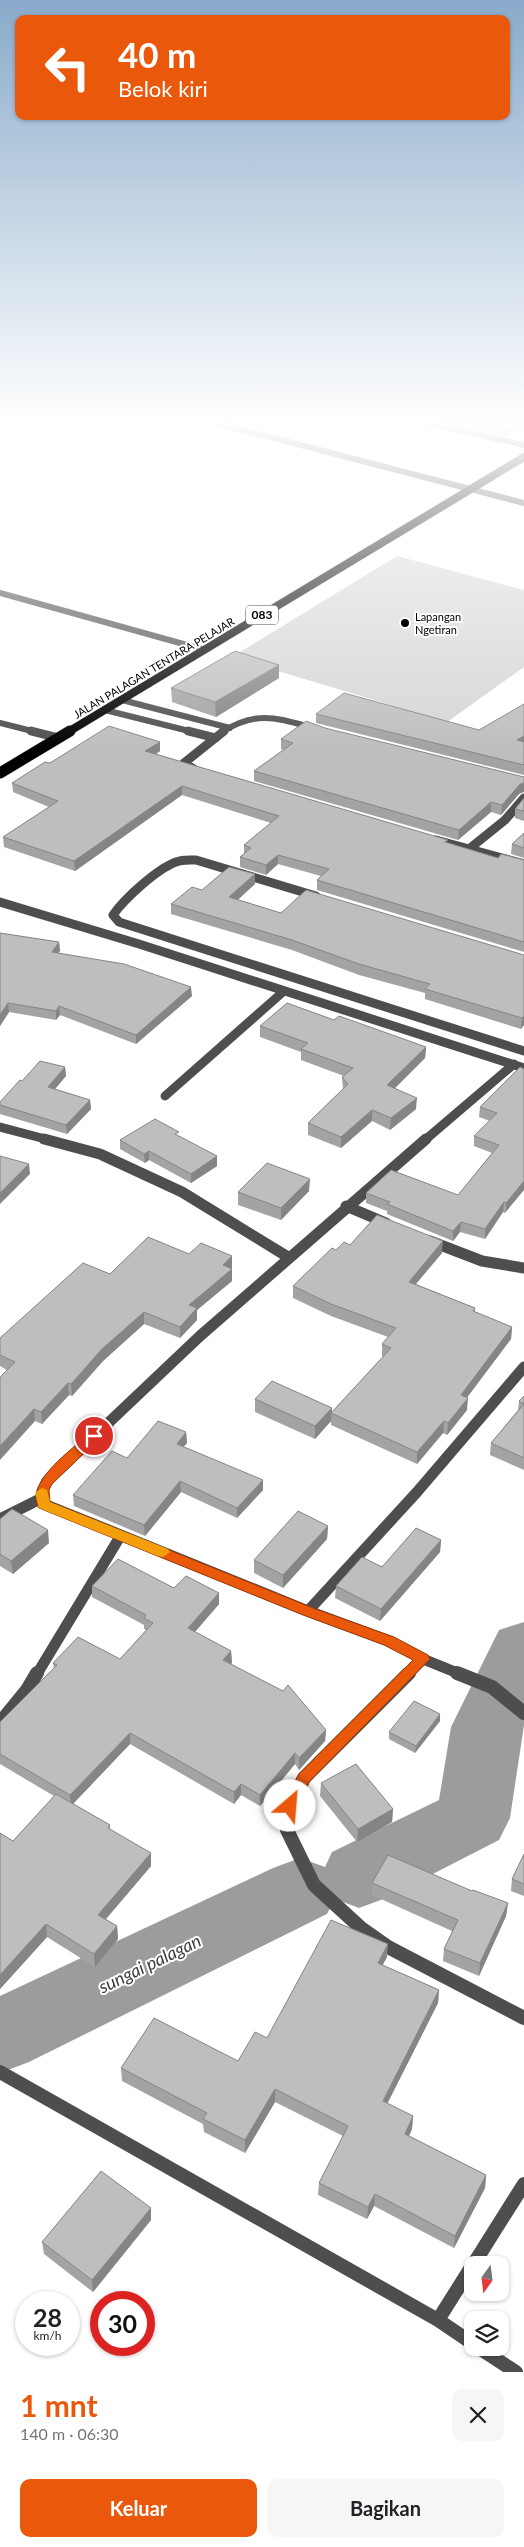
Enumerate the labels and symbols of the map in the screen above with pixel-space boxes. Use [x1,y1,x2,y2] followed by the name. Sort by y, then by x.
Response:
[246,606,278,624] road number: 083
[415,610,461,636] place label: Lapangan Ngetiran
[71,614,237,721] street label: JALAN PALAGAN TENTARA PELAJAR
[399,617,411,629] marker: Lapangan Ngetiran
[73,1415,115,1457] pin
[263,1779,315,1831] position arrow
[94,1929,204,1998] water label: sungai palagan
[464,2256,509,2301] north arrow
[90,2291,155,2356] speed limit sign: 30

